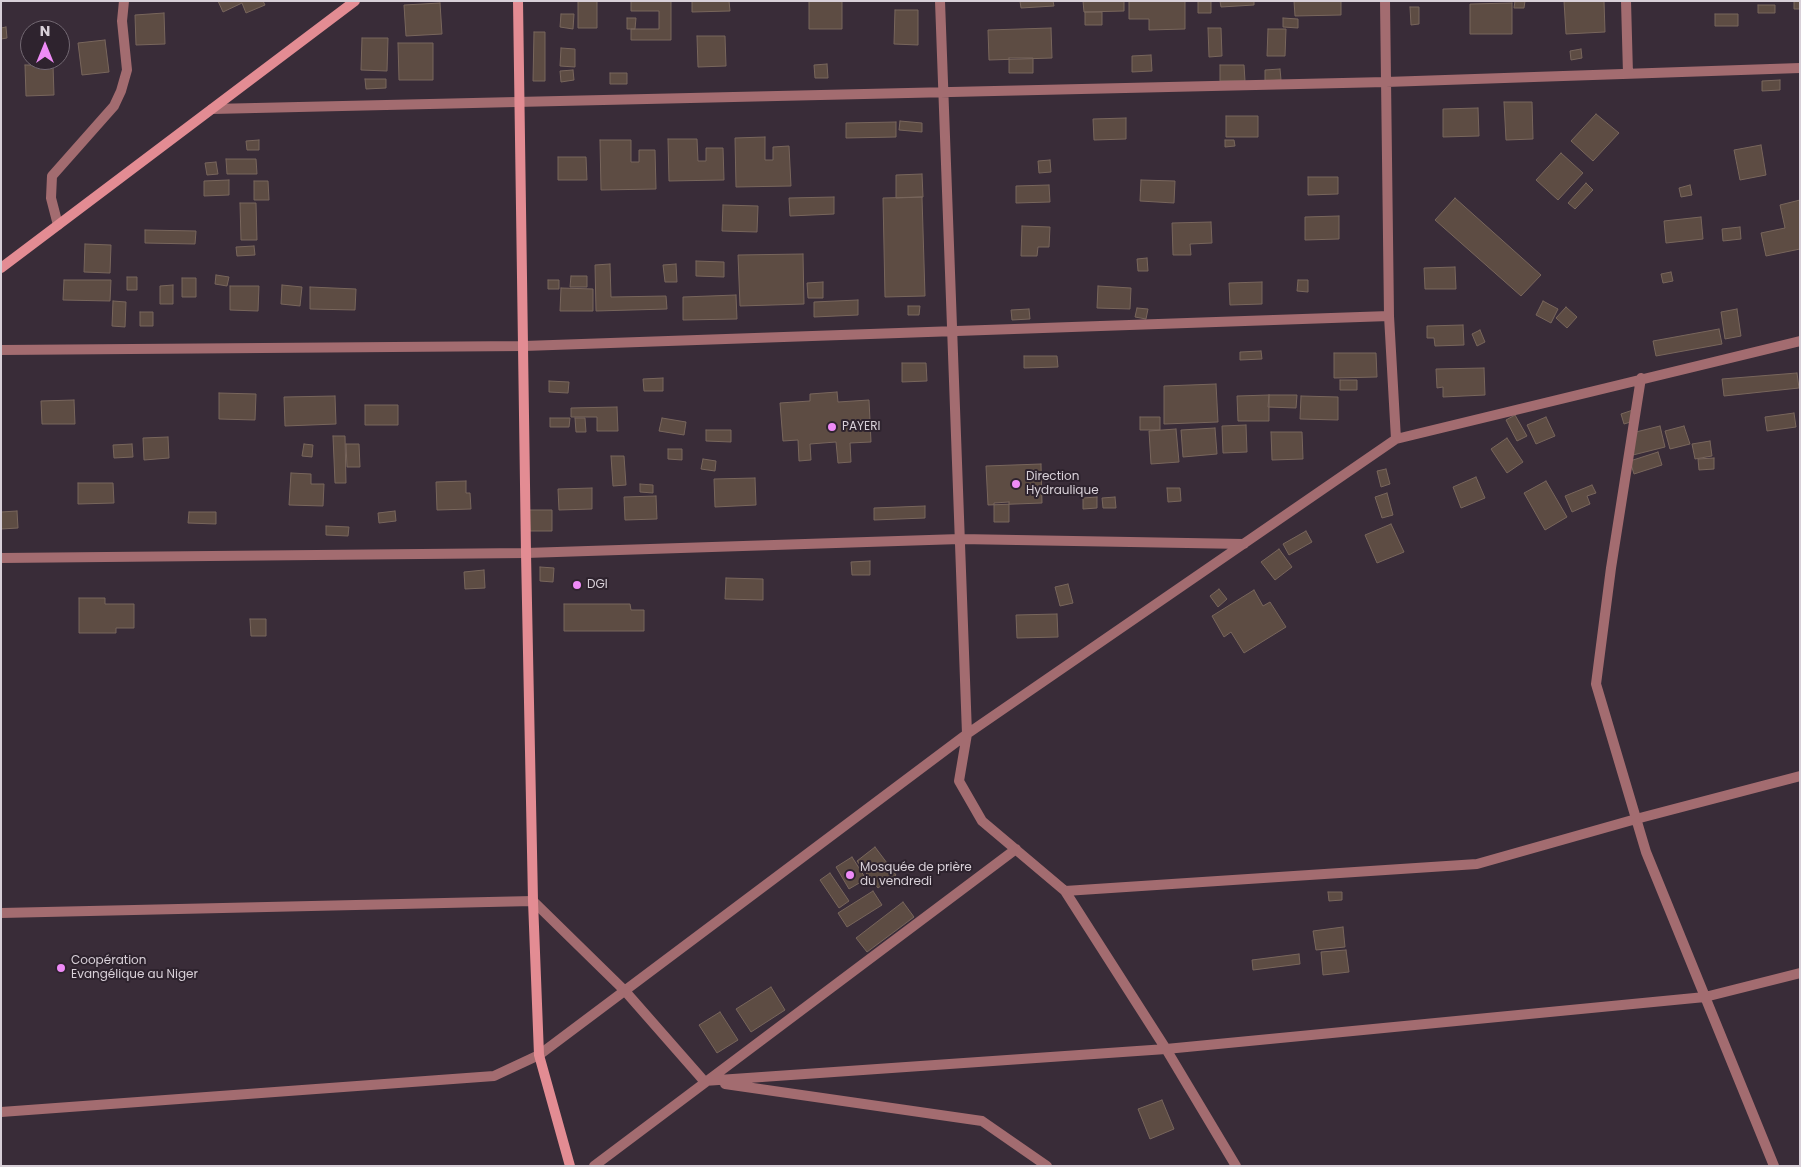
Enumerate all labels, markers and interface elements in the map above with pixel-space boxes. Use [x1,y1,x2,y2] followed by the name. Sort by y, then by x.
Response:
[20,20,70,70] north arrow
[40,21,50,41] text: N
[842,420,880,434] place label: PAYERI
[826,421,838,433] marker: PAYERI
[1026,470,1099,498] place label: Direction Hydraulique
[1010,478,1022,490] marker: Direction Hydraulique
[587,578,608,592] place label: DGI
[571,579,583,591] marker: DGI
[860,861,972,889] place label: Mosquée de prière du vendredi
[844,869,856,881] marker: Mosquée de prière du vendredi
[71,954,198,982] place label: Coopération Evangélique au Niger
[55,962,67,974] marker: Coopération Evangélique au Niger

